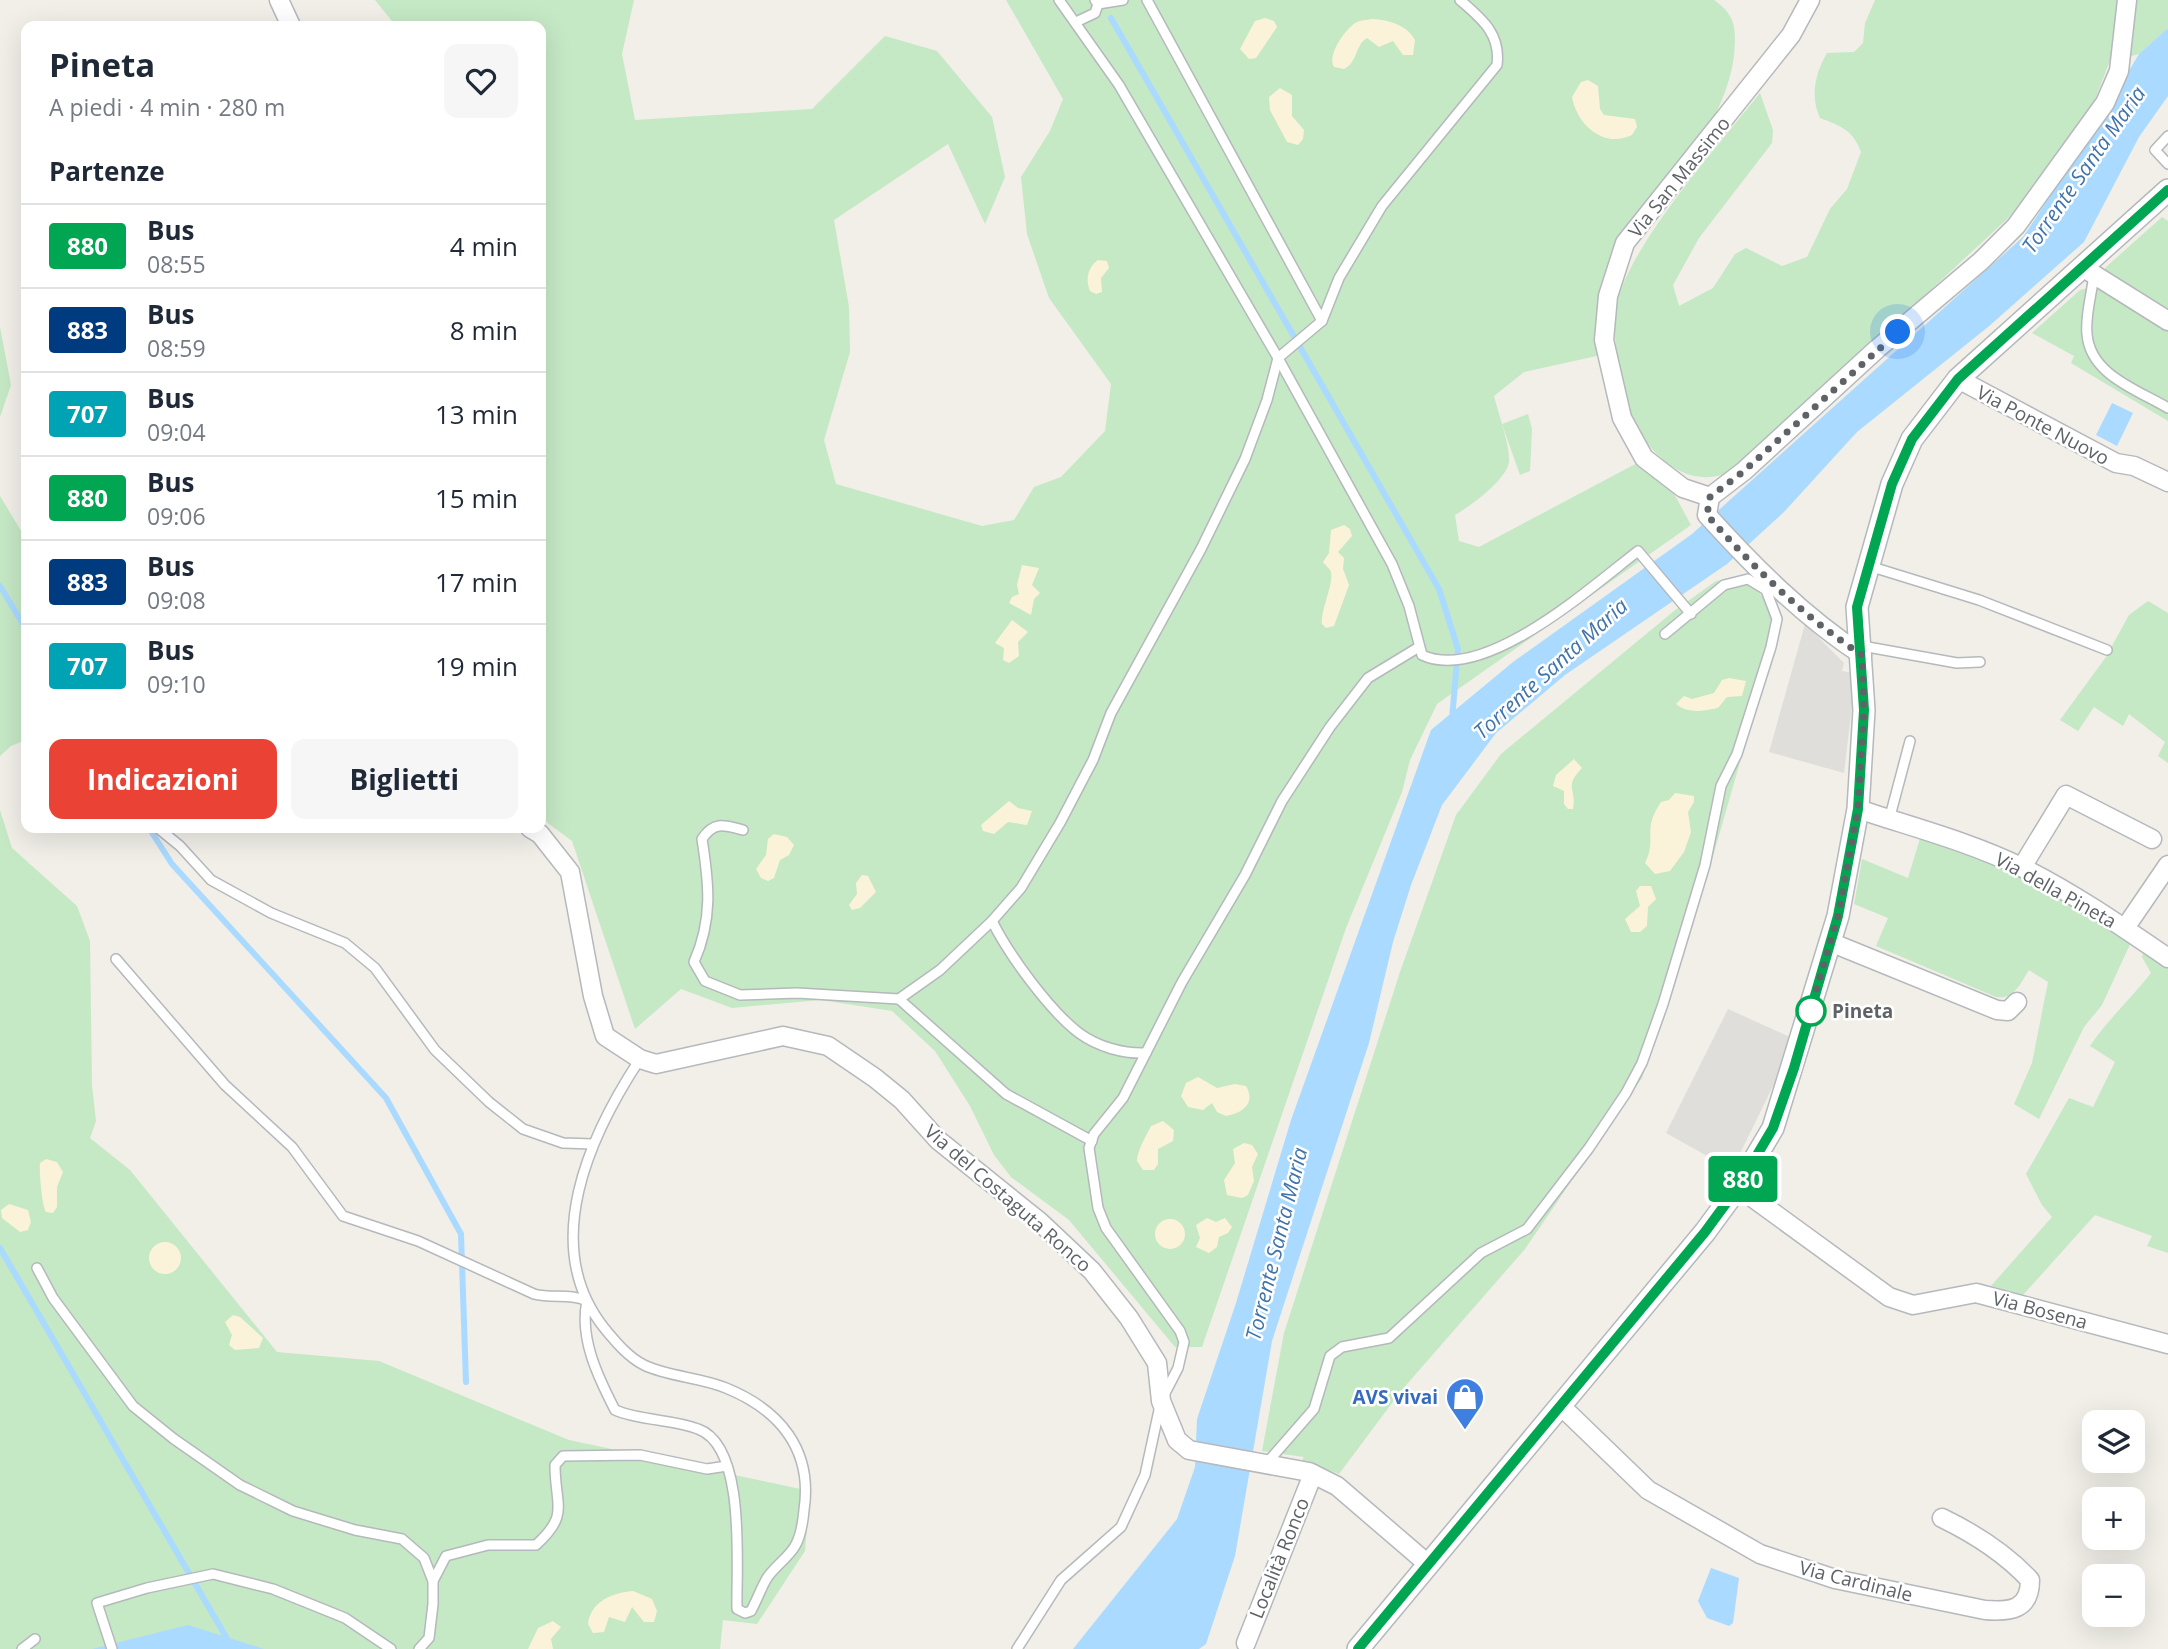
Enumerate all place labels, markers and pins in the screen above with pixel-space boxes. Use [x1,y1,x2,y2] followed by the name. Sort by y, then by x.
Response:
[1796,996,1826,1026] marker: Pineta
[1832,998,1893,1024] place label: Pineta
[1444,1376,1486,1431] shop icon: AVS vivai
[1352,1384,1438,1410] place label: AVS vivai

